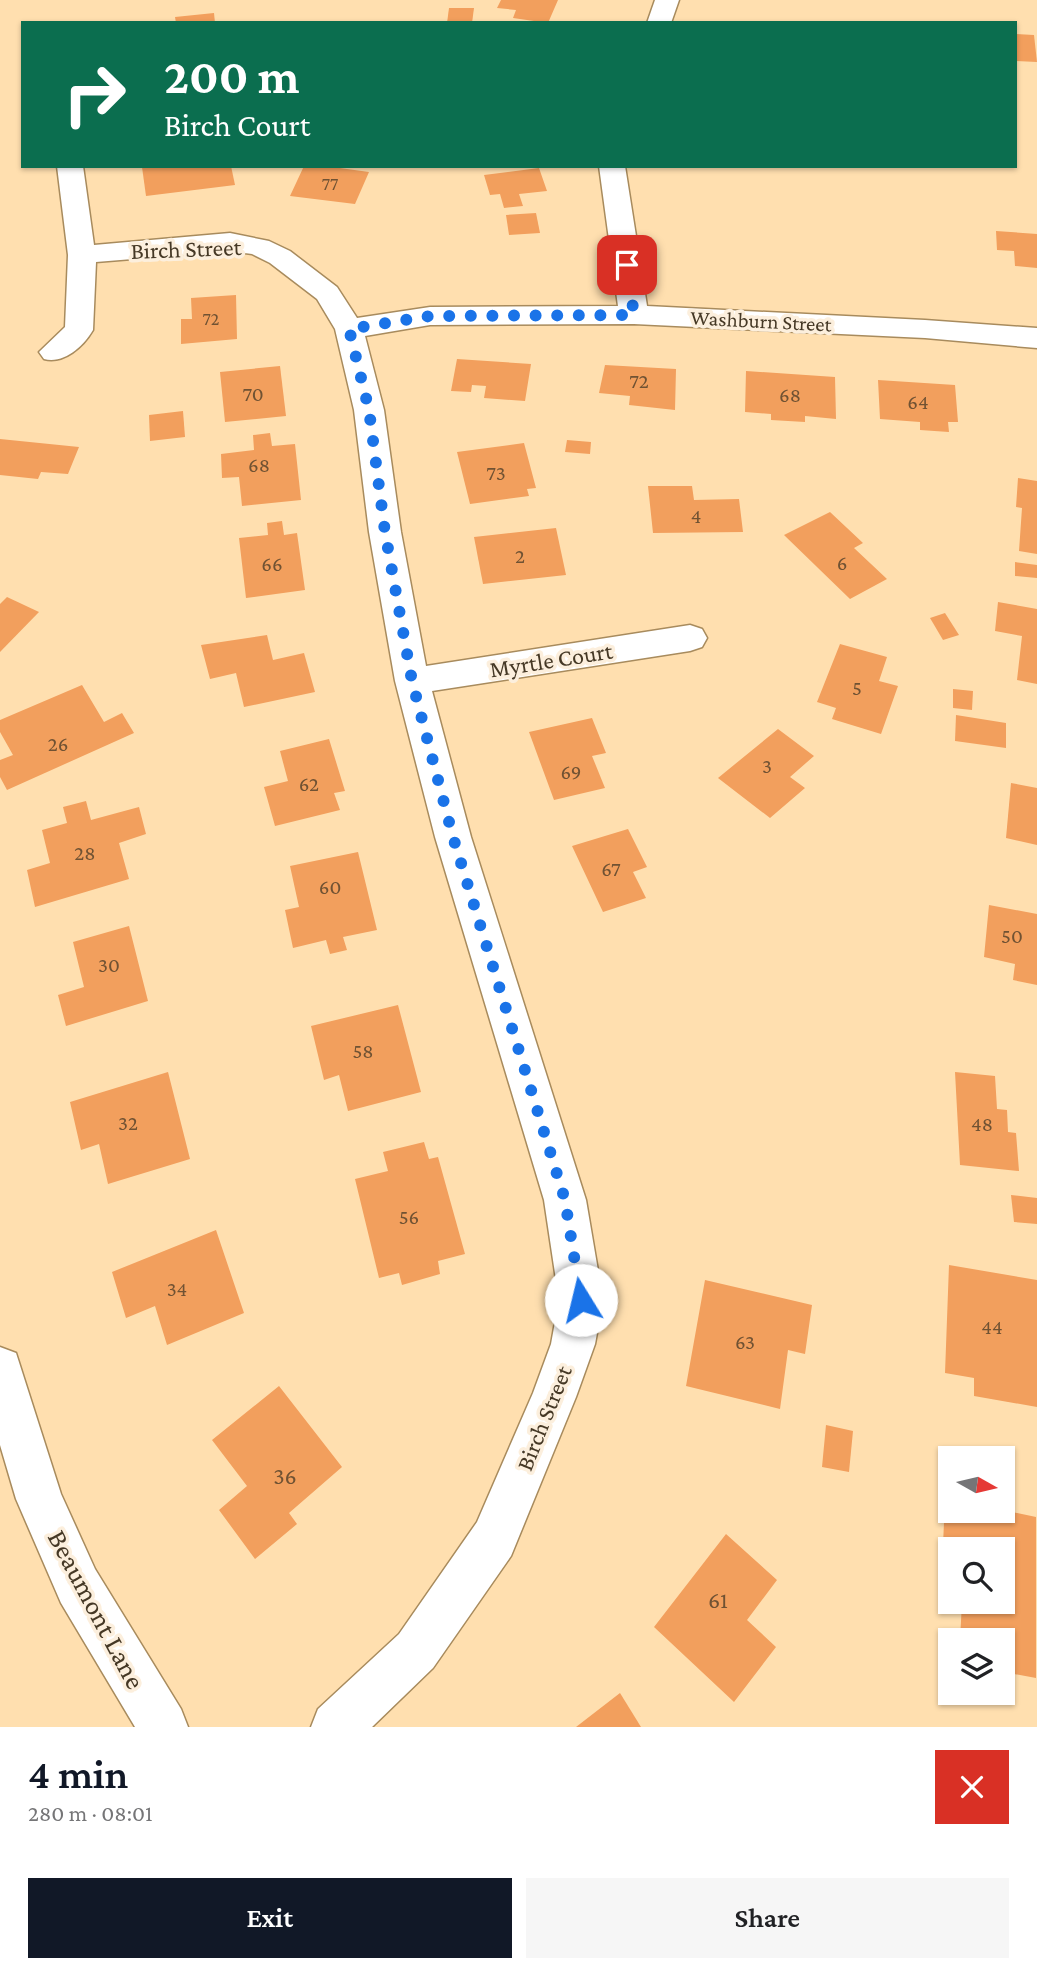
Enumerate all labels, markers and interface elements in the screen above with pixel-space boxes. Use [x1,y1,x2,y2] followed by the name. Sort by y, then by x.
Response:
[49,49,140,140] icon: right
[164,49,299,104] text: 200 m
[164,107,310,143] text: Birch Court
[322,174,338,194] house number: 77
[130,233,243,264] street label: Birch Street
[597,235,657,295] pin
[608,246,646,284] icon: arrive
[690,305,833,337] street label: Washburn Street
[203,309,219,329] house number: 72
[629,369,649,393] house number: 72
[242,382,264,406] house number: 70
[779,383,801,407] house number: 68
[907,390,929,414] house number: 64
[248,453,270,477] house number: 68
[486,461,506,485] house number: 73
[691,504,701,528] house number: 4
[515,544,525,568] house number: 2
[837,551,847,575] house number: 6
[261,552,283,576] house number: 66
[488,636,615,683] street label: Myrtle Court
[852,676,862,700] house number: 5
[48,732,68,756] house number: 26
[762,754,772,778] house number: 3
[561,760,581,784] house number: 69
[299,772,319,796] house number: 62
[74,841,96,865] house number: 28
[601,857,621,881] house number: 67
[319,875,341,899] house number: 60
[1001,924,1023,948] house number: 50
[98,953,120,977] house number: 30
[352,1039,374,1063] house number: 58
[118,1111,138,1135] house number: 32
[971,1112,993,1136] house number: 48
[399,1205,419,1229] house number: 56
[544,1263,618,1337] position arrow
[167,1277,187,1301] house number: 34
[981,1315,1003,1339] house number: 44
[735,1330,755,1354] house number: 63
[510,1360,577,1474] street label: Birch Street
[938,1446,1015,1522] north arrow
[938,1446,1015,1705] map controls
[273,1462,297,1489] house number: 36
[42,1524,151,1694] street label: Beaumont Lane
[938,1537,1015,1614] button: search
[708,1586,728,1613] house number: 61
[938,1628,1015,1705] button: layers
[28,1750,128,1797] text: 4 min
[935,1750,1009,1824] button: close
[28,1800,153,1826] text: 280 m · 08:01
[28,1878,512,1958] button: Exit
[526,1878,1009,1958] button: Share

